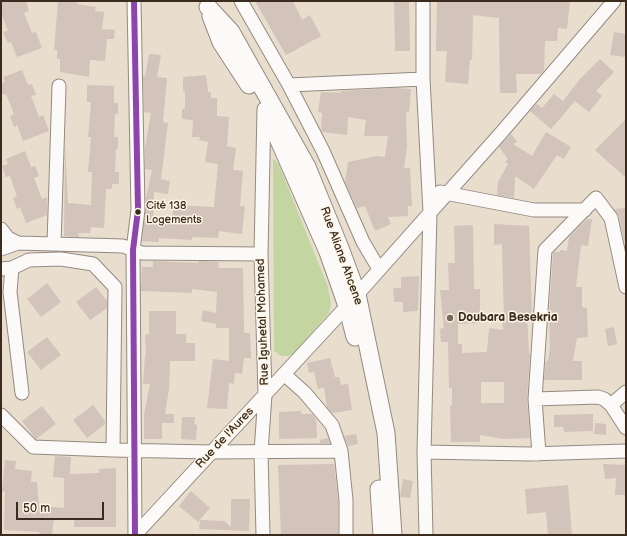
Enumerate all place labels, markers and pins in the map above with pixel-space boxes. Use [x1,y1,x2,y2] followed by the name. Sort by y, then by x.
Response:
[146,199,202,225] place label: Cité 138 Logements
[133,207,143,217] marker: Cité 138 Logements
[458,311,558,325] place label: Doubara Besekria
[445,313,455,323] marker: Doubara Besekria

